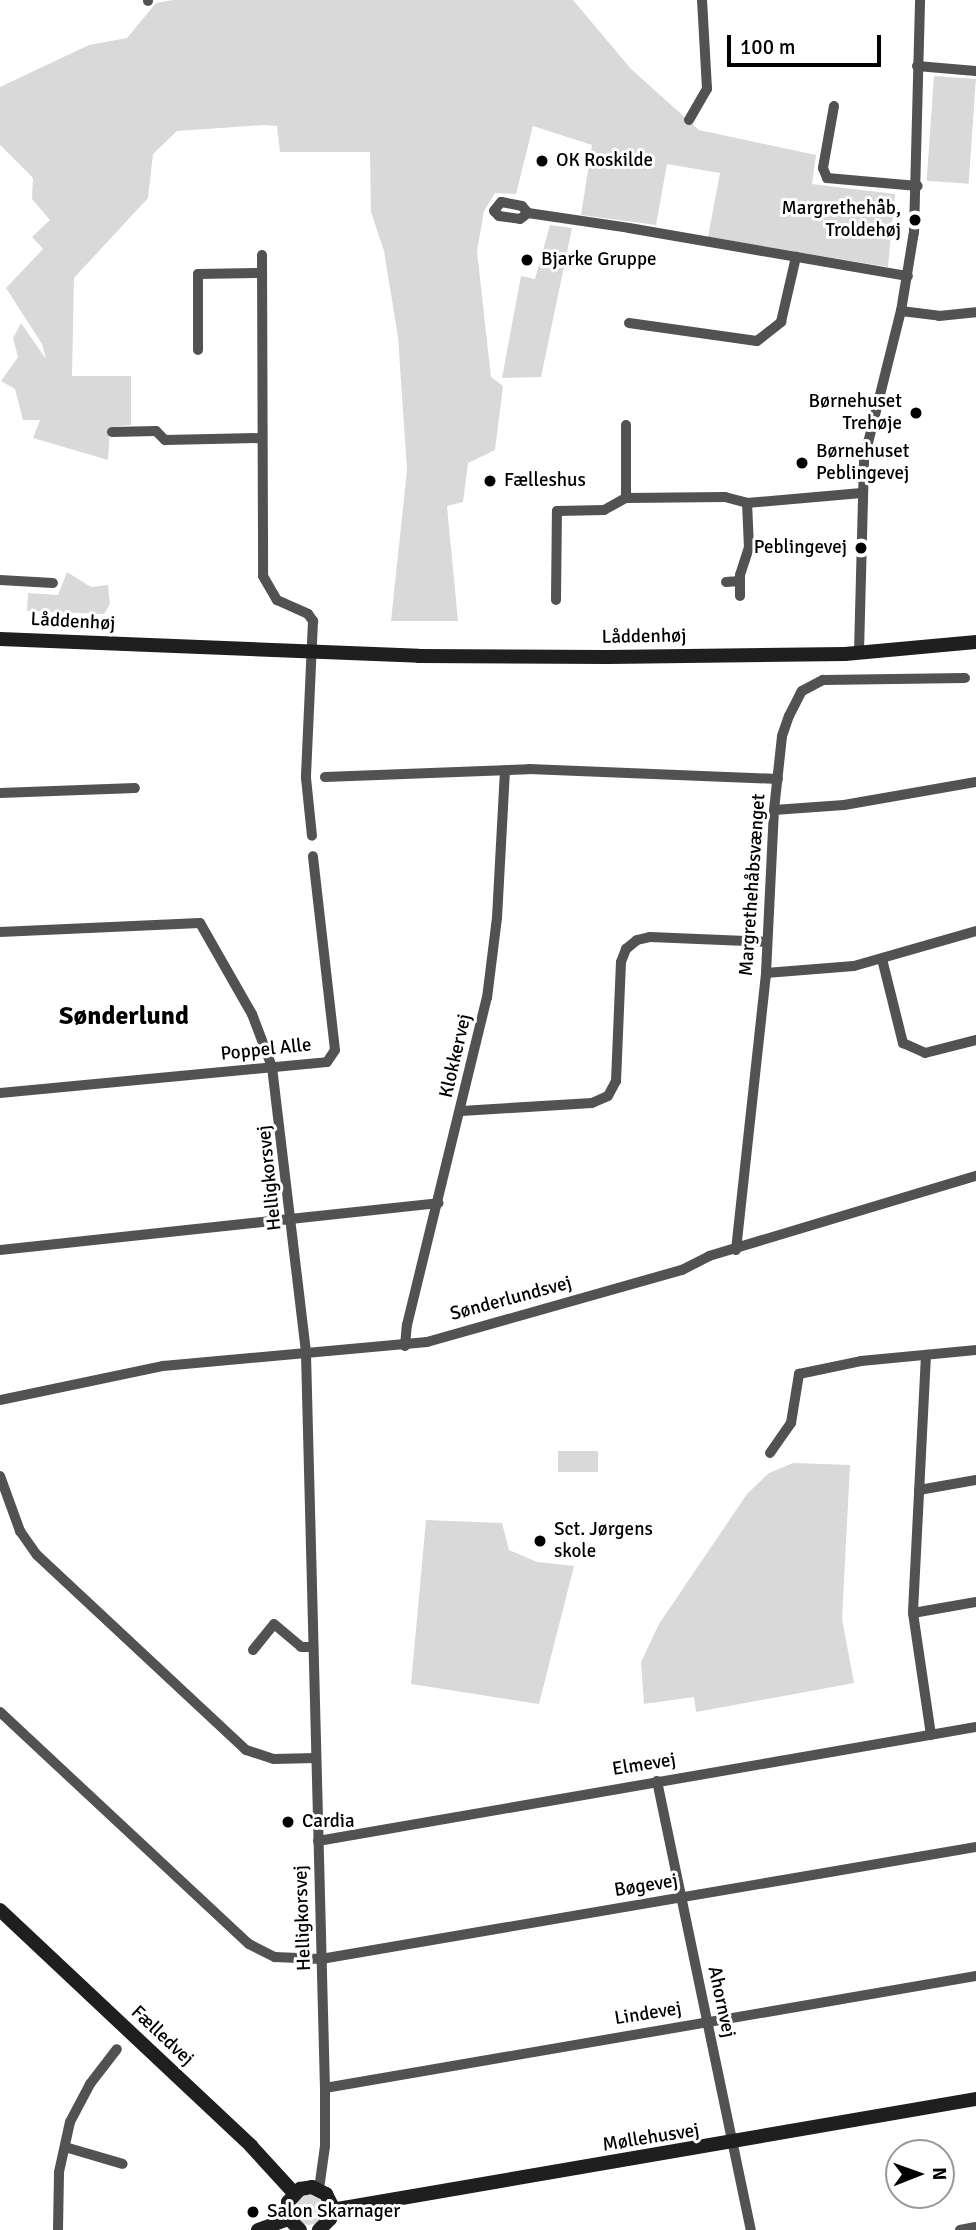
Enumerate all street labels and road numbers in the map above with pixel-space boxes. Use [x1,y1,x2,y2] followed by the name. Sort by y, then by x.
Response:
[30,608,116,636] street label: Låddenhøj
[601,625,687,649] street label: Låddenhøj
[735,793,771,977] street label: Margrethehåbsvænget
[435,1012,477,1100] street label: Klokkervej
[219,1034,313,1066] street label: Poppel Alle
[253,1124,287,1232] street label: Helligkorsvej
[448,1272,574,1326] street label: Sønderlundsvej
[611,1749,677,1781] street label: Elmevej
[290,1865,316,1971] street label: Helligkorsvej
[613,1870,679,1902] street label: Bøgevej
[702,1964,740,2040] street label: Ahornvej
[613,1997,683,2031] street label: Lindevej
[126,2001,198,2071] street label: Fælledvej
[601,2119,701,2157] street label: Møllehusvej

